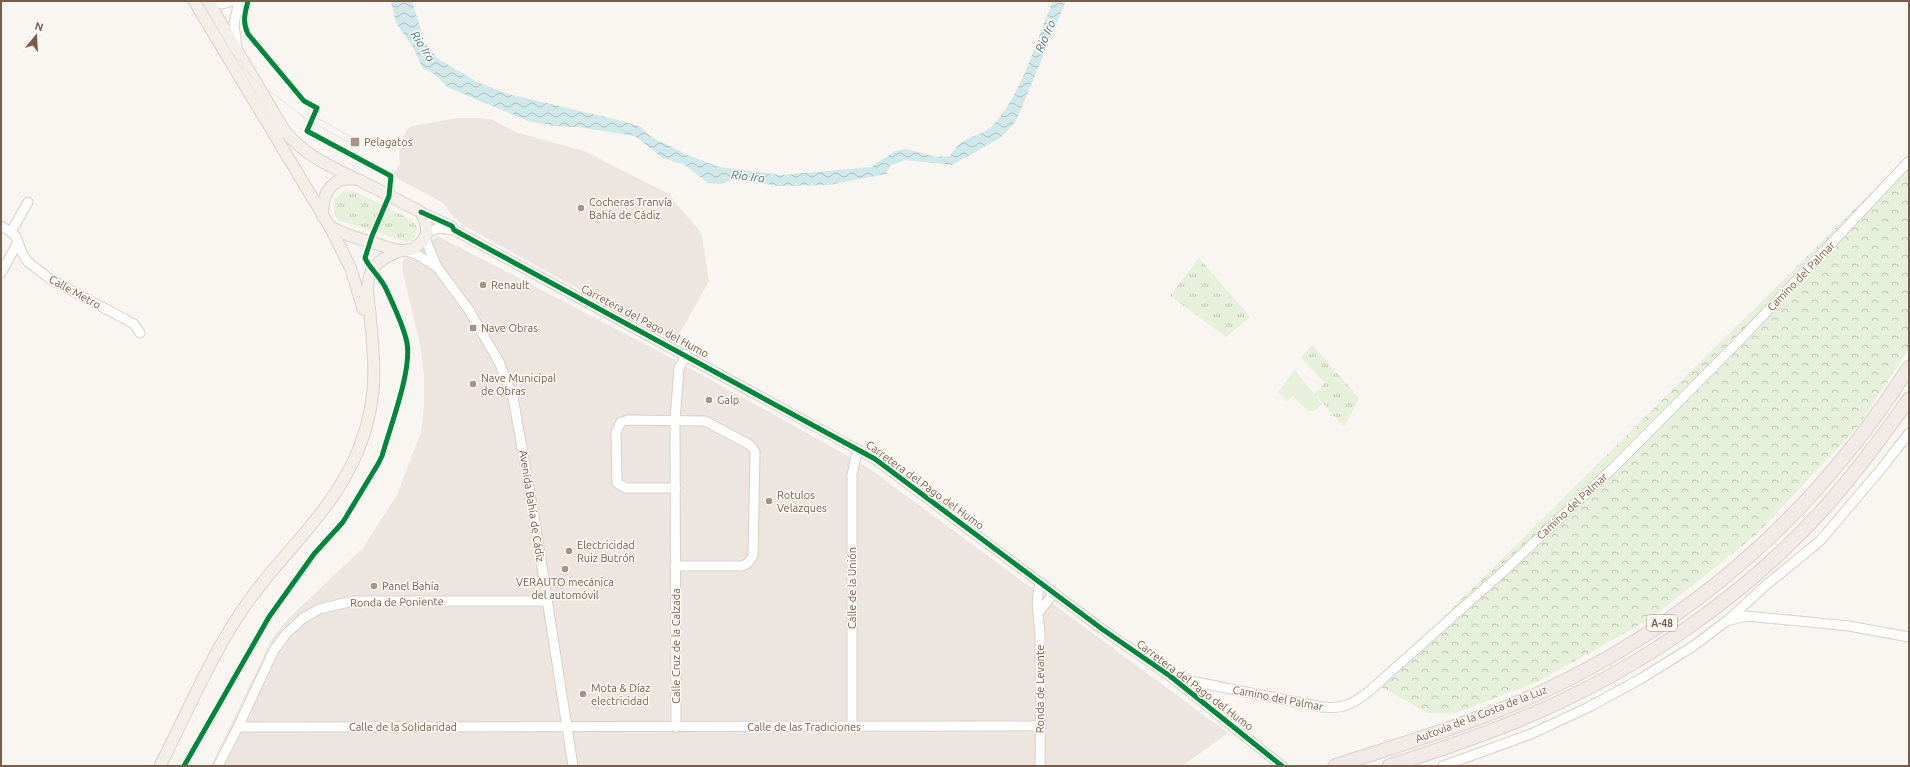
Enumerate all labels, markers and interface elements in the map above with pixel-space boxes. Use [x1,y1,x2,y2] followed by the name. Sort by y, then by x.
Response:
[16,16,56,56] north arrow
[1032,17,1058,54] water label: Rio Iro
[33,20,45,33] text: N
[408,28,438,64] water label: Rio Iro
[349,136,361,148] marker: Pelagatos
[364,136,413,148] place label: Pelagatos
[730,167,766,185] water label: Rio Iro
[589,196,672,221] place label: Cocheras Tranvía Bahía de Cádiz
[576,203,586,213] marker: Cocheras Tranvía Bahía de Cádiz
[1765,238,1838,313] street label: Camino del Palmar
[47,273,103,311] street label: Calle Metro
[491,279,530,291] place label: Renault
[478,280,488,290] marker: Renault
[579,282,711,360] street label: Carretera del Pago del Humo
[481,322,538,334] place label: Nave Obras
[468,323,478,333] marker: Nave Obras
[481,372,556,397] place label: Nave Municipal de Obras
[468,379,478,389] marker: Nave Municipal de Obras
[717,394,739,406] place label: Galp
[704,395,714,405] marker: Galp
[864,438,986,532] street label: Carretera del Pago del Humo
[517,449,547,563] street label: Avenida Bahía de Cádiz
[1534,470,1610,542] street label: Camino del Palmar
[777,489,827,514] place label: Rotulos Velazques
[764,496,774,506] marker: Rotulos Velazques
[577,539,635,564] place label: Electricidad Ruiz Butrón
[564,546,574,556] marker: Electricidad Ruiz Butrón
[846,547,858,629] street label: Calle de la Unión
[560,564,570,574] marker: VERAUTO mecánica del automóvil
[516,576,614,601] place label: VERAUTO mecánica del automóvil
[382,580,439,592] place label: Panel Bahía
[369,581,379,591] marker: Panel Bahía
[670,588,682,704] street label: Calle Cruz de la Calzada
[350,595,444,609] street label: Ronda de Poniente
[1647,615,1677,631] road number: A-48
[1134,637,1256,733] street label: Carretera del Pago del Humo
[1034,645,1046,733] street label: Ronda de Levante
[591,682,650,707] place label: Mota & Díaz electricidad
[1232,683,1325,713] street label: Camino del Palmar
[1414,683,1548,745] street label: Autovía de la Costa de la Luz
[578,689,588,699] marker: Mota & Díaz electricidad
[349,721,457,733] street label: Calle de la Solidaridad
[747,721,861,733] street label: Calle de las Tradiciones

